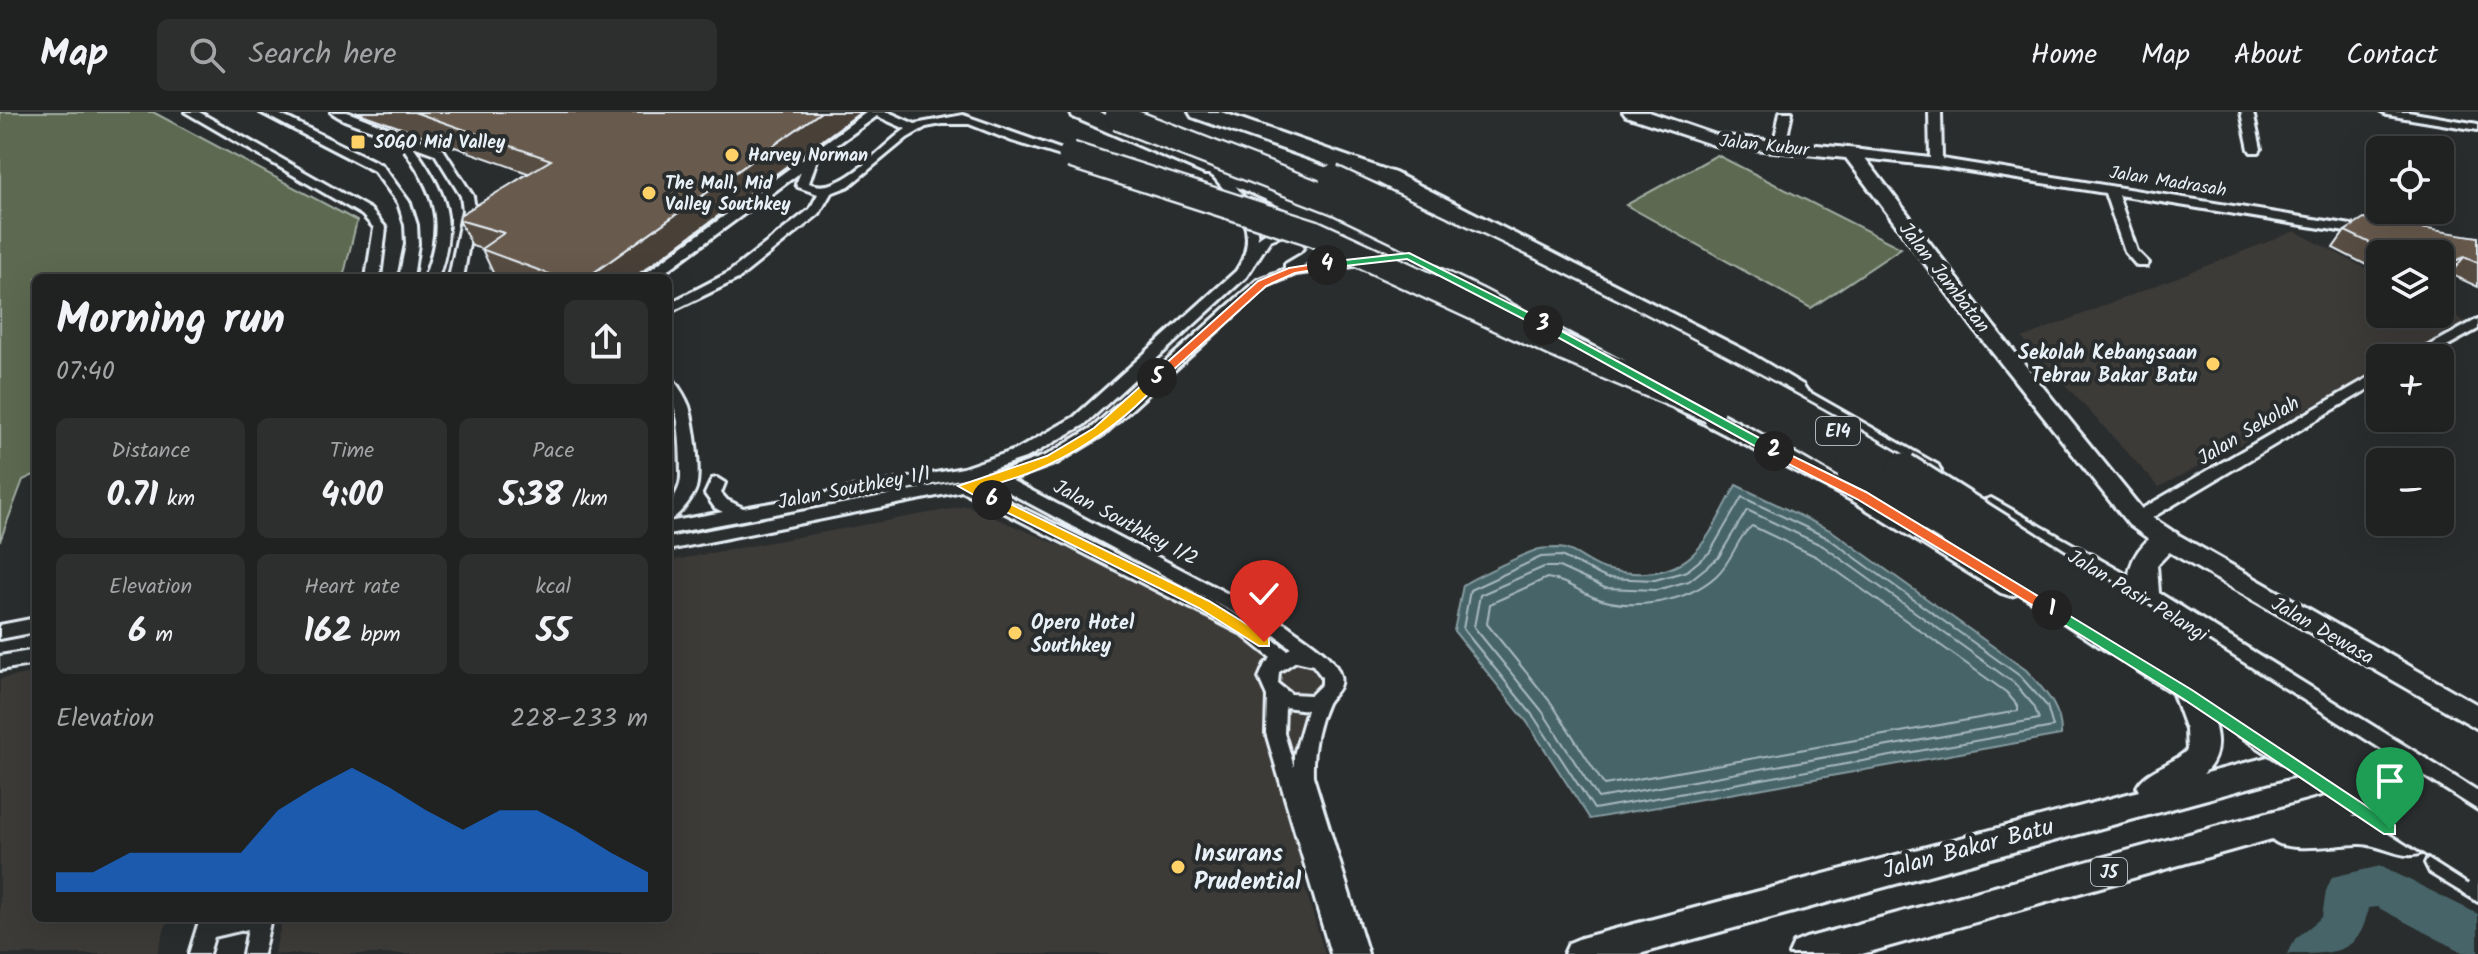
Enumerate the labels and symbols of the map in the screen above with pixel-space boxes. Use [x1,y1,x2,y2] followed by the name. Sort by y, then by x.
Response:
[1718,127,1811,166] street label: Jalan Kubur
[374,129,506,158] place label: SOGO Mid Valley
[349,133,367,151] marker: SOGO Mid Valley
[748,142,868,171] place label: Harvey Norman
[723,146,741,164] marker: Harvey Norman
[2107,159,2228,206] street label: Jalan Madrasah
[665,170,791,220] place label: The Mall, Mid Valley Southkey
[640,184,658,202] marker: The Mall, Mid Valley Southkey
[1890,216,1997,341] street label: Jalan Jambatan
[1307,245,1347,285] pin: 4
[1523,305,1563,345] pin: 3
[2018,338,2197,393] place label: Sekolah Kebangsaan Tebrau Bakar Batu
[2204,355,2222,373] marker: Sekolah Kebangsaan Tebrau Bakar Batu
[1137,358,1177,398] pin: 5
[2192,388,2306,475] street label: Jalan Sekolah
[1816,417,1860,445] road number: E14
[1754,431,1794,471] pin: 2
[775,458,933,519] street label: Jalan Southkey 1/1
[1047,472,1203,576] street label: Jalan Southkey 1/2
[972,480,1012,520] pin: 6
[2061,542,2214,652] street label: Jalan Pasir Pelangi
[1230,560,1298,642] pin
[2264,589,2380,674] street label: Jalan Dewasa
[2032,590,2072,630] pin: 1
[1031,608,1135,663] place label: Opero Hotel Southkey
[1006,624,1024,642] marker: Opero Hotel Southkey
[2356,747,2424,829] pin
[1878,808,2059,891] street label: Jalan Bakar Batu
[1194,835,1302,902] place label: Insurans Prudential
[1169,858,1187,876] marker: Insurans Prudential
[2091,858,2127,886] road number: J5

